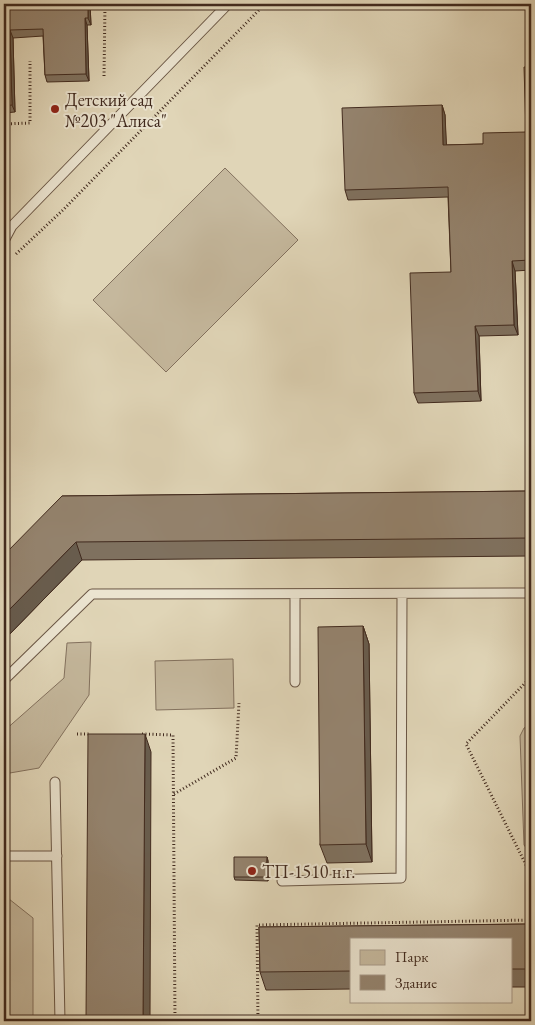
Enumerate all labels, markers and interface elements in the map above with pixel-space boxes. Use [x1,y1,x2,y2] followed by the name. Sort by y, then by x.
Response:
[65,88,167,132] place label: Детский сад №203 "Алиса"
[49,103,61,115] marker: Детский сад №203 "Алиса"
[262,860,355,883] place label: ТП-1510 н.г.
[246,865,258,877] marker: ТП-1510 н.г.
[350,938,512,1002] legend
[395,947,428,966] text: Парк
[395,973,437,992] text: Здание

